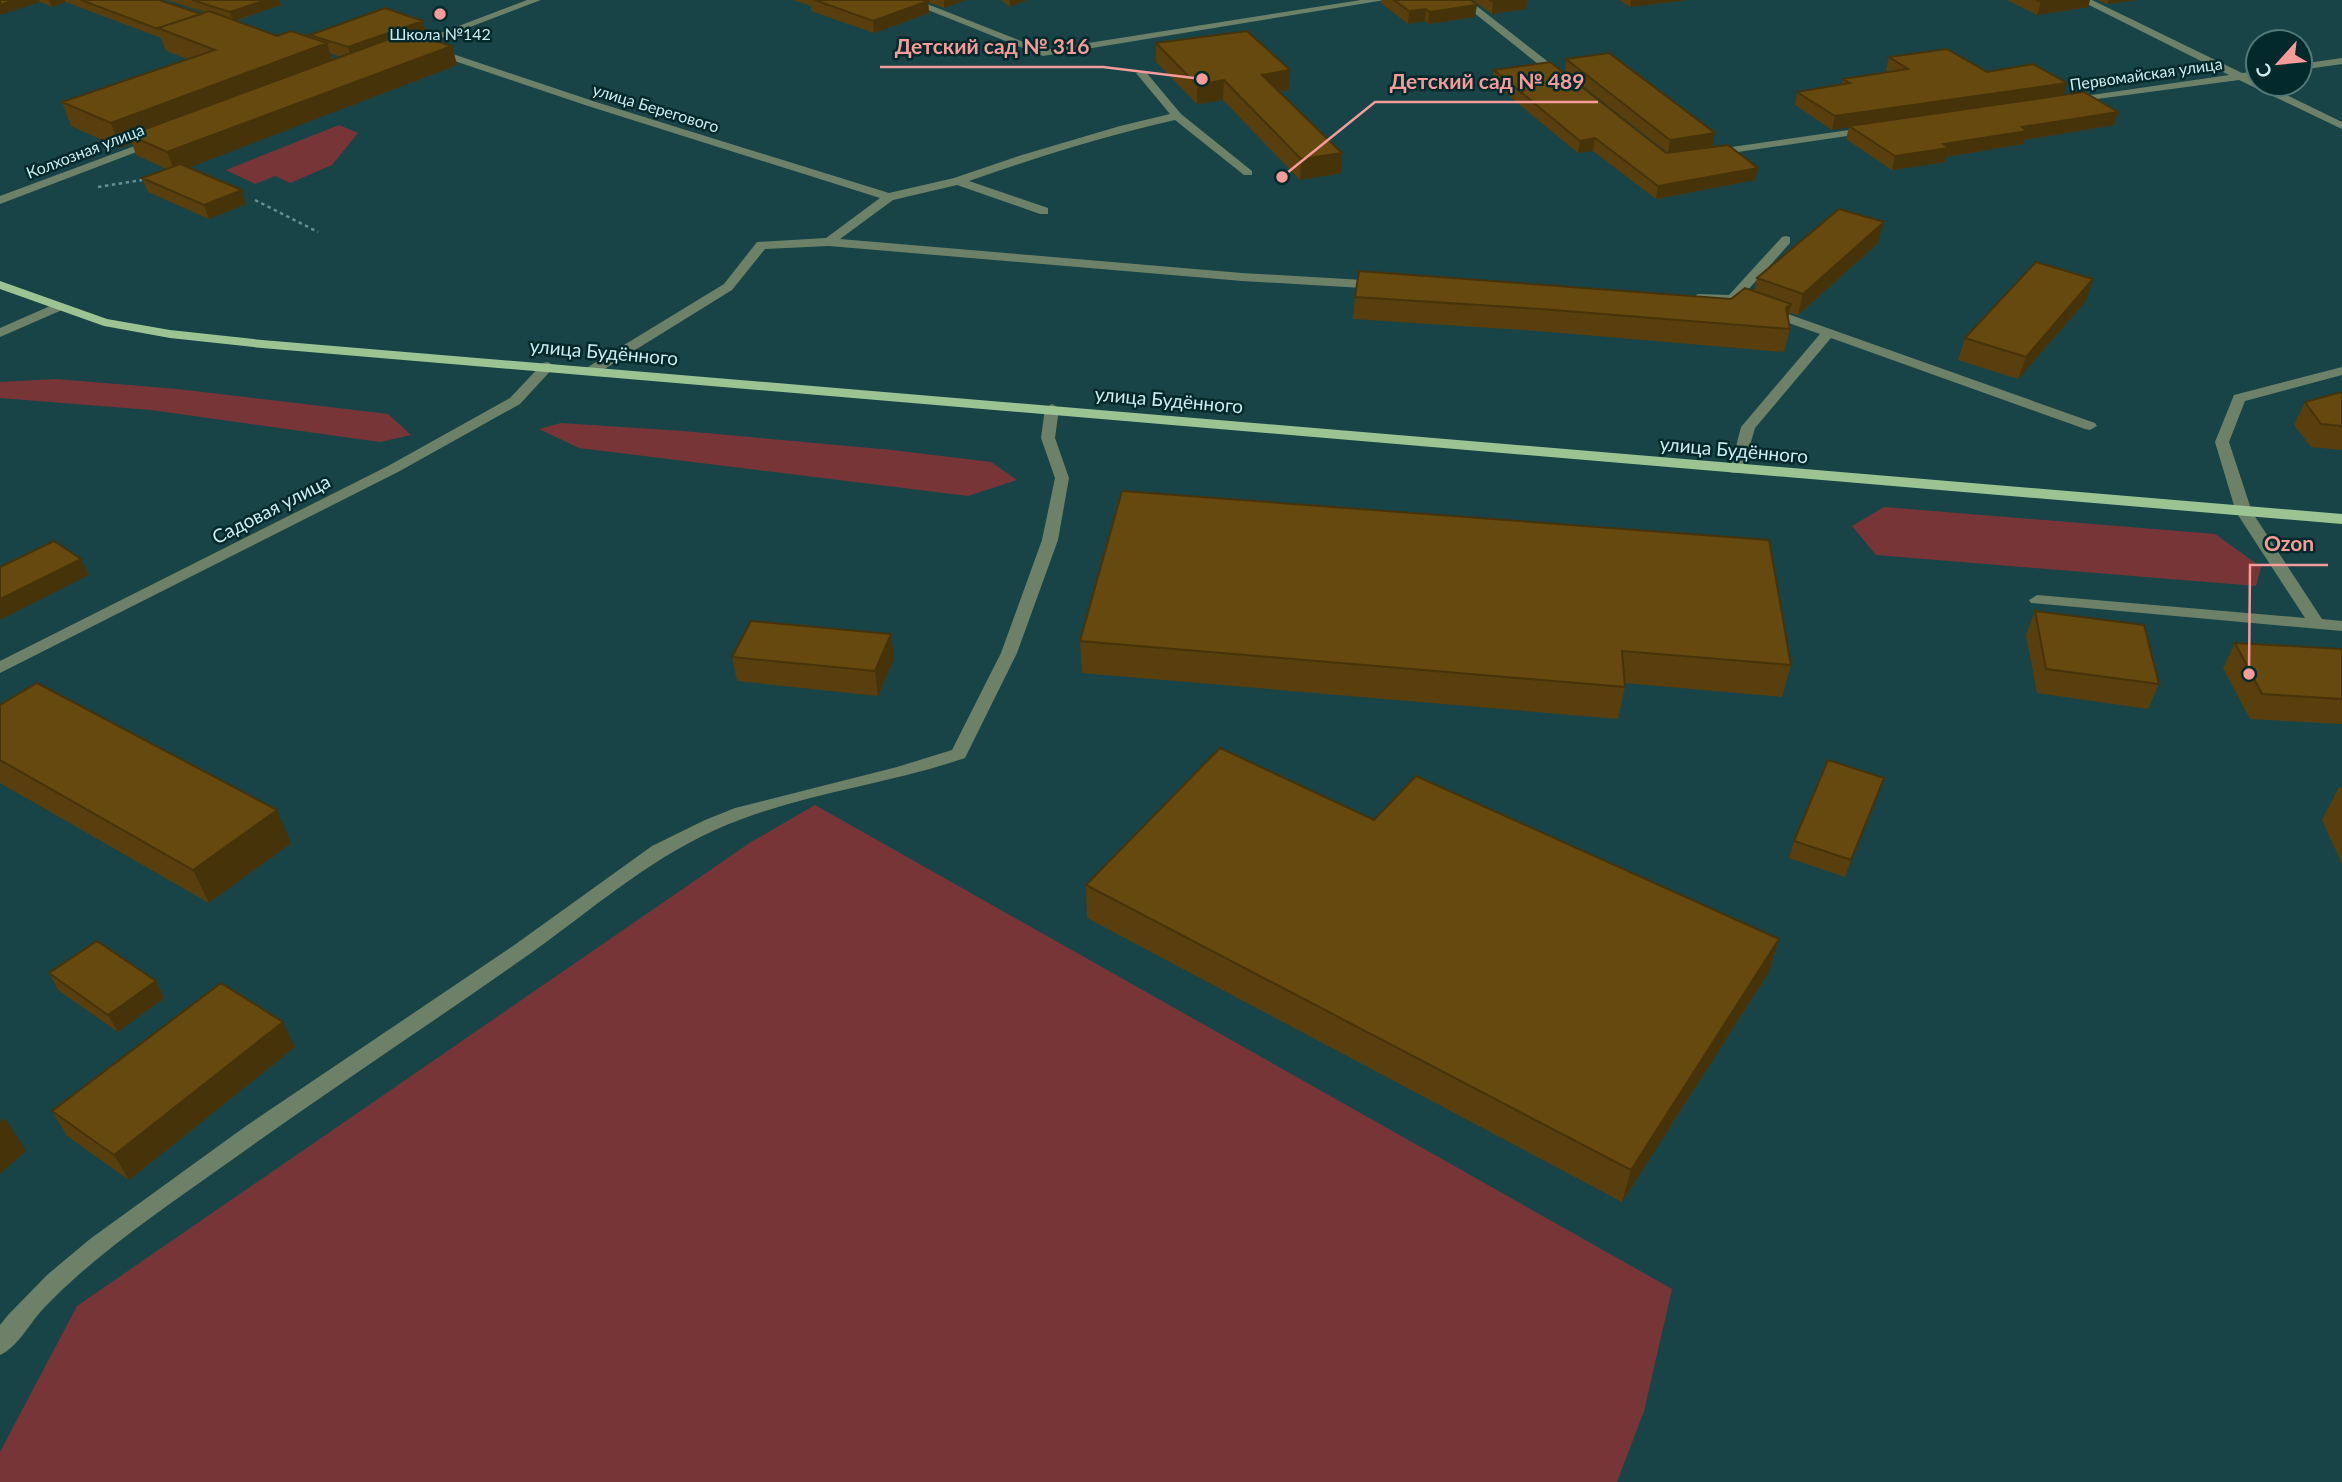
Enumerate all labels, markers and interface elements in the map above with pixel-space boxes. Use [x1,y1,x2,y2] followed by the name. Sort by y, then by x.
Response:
[432,6,448,22] marker: Школа №142
[389,24,491,43] place label: Школа №142
[880,25,1103,67] callout: Детский сад № 316
[2244,28,2314,98] north arrow
[895,33,1089,58] text: Детский сад № 316
[2068,53,2223,94] street label: Первомайская улица
[1375,60,1598,102] callout: Детский сад № 489
[2250,60,2277,82] text: С
[1390,68,1584,93] text: Детский сад № 489
[591,79,722,136] street label: улица Берегового
[23,119,146,182] street label: Колхозная улица
[529,334,679,369] street label: улица Будённого
[1094,382,1244,417] street label: улица Будённого
[1659,432,1809,467] street label: улица Будённого
[208,469,334,548] street label: Садовая улица
[2250,523,2328,565] callout: Ozon
[2264,530,2314,555] text: Ozon

